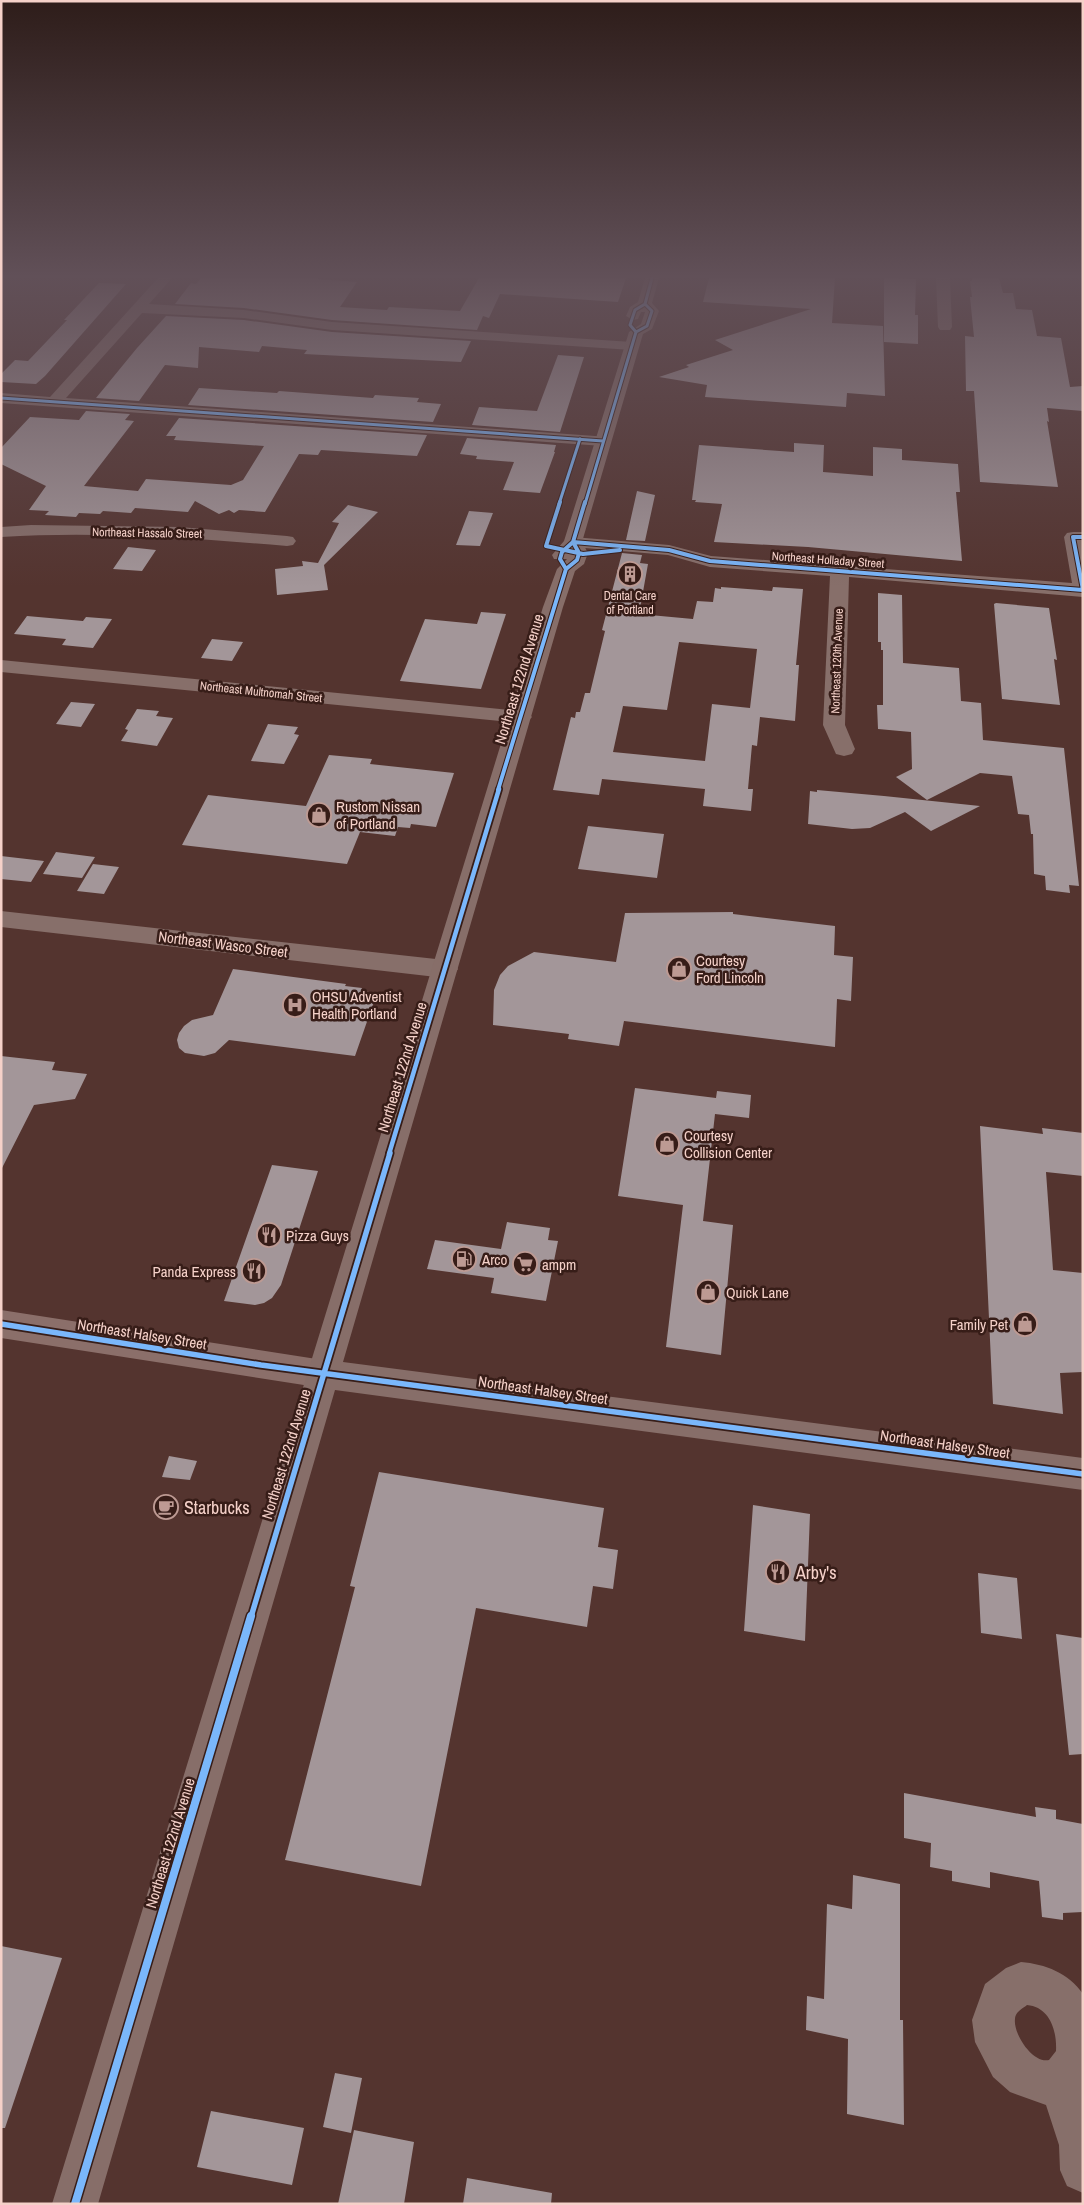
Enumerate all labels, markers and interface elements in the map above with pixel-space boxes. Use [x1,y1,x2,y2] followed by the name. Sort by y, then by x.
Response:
[92,524,202,542] street label: Northeast Hassalo Street
[771,548,885,572] street label: Northeast Holladay Street
[617,561,643,587] building icon: Dental Care of Portland
[604,588,656,618] place label: Dental Care of Portland
[827,608,847,714] street label: Northeast 120th Avenue
[489,611,549,747] street label: Northeast 122nd Avenue
[199,678,323,706] street label: Northeast Multnomah Street
[336,796,420,834] place label: Rustom Nissan of Portland
[306,802,332,828] shop icon: Rustom Nissan of Portland
[157,926,289,962] street label: Northeast Wasco Street
[696,950,764,988] place label: Courtesy Ford Lincoln
[666,956,692,982] shop icon: Courtesy Ford Lincoln
[312,986,402,1024] place label: OHSU Adventist Health Portland
[282,992,308,1018] hospital icon: OHSU Adventist Health Portland
[372,999,432,1135] street label: Northeast 122nd Avenue
[684,1125,772,1163] place label: Courtesy Collision Center
[654,1131,680,1157] shop icon: Courtesy Collision Center
[256,1222,282,1248] restaurant icon: Pizza Guys
[286,1225,349,1246] place label: Pizza Guys
[451,1246,477,1272] fuel station icon: Arco
[481,1249,507,1270] place label: Arco
[512,1251,538,1277] supermarket icon: ampm
[542,1254,576,1275] place label: ampm
[241,1258,267,1284] restaurant icon: Panda Express
[153,1261,236,1282] place label: Panda Express
[695,1279,721,1305] shop icon: Quick Lane
[726,1282,789,1303] place label: Quick Lane
[1012,1311,1038,1337] shop icon: Family Pet
[76,1313,209,1355] street label: Northeast Halsey Street
[950,1314,1009,1335] place label: Family Pet
[477,1371,610,1410] street label: Northeast Halsey Street
[256,1386,316,1522] street label: Northeast 122nd Avenue
[879,1425,1012,1464] street label: Northeast Halsey Street
[153,1494,179,1520] cafe icon: Starbucks
[184,1495,250,1520] place label: Starbucks
[765,1559,791,1585] restaurant icon: Arby's
[795,1560,837,1585] place label: Arby's
[140,1775,200,1911] street label: Northeast 122nd Avenue

